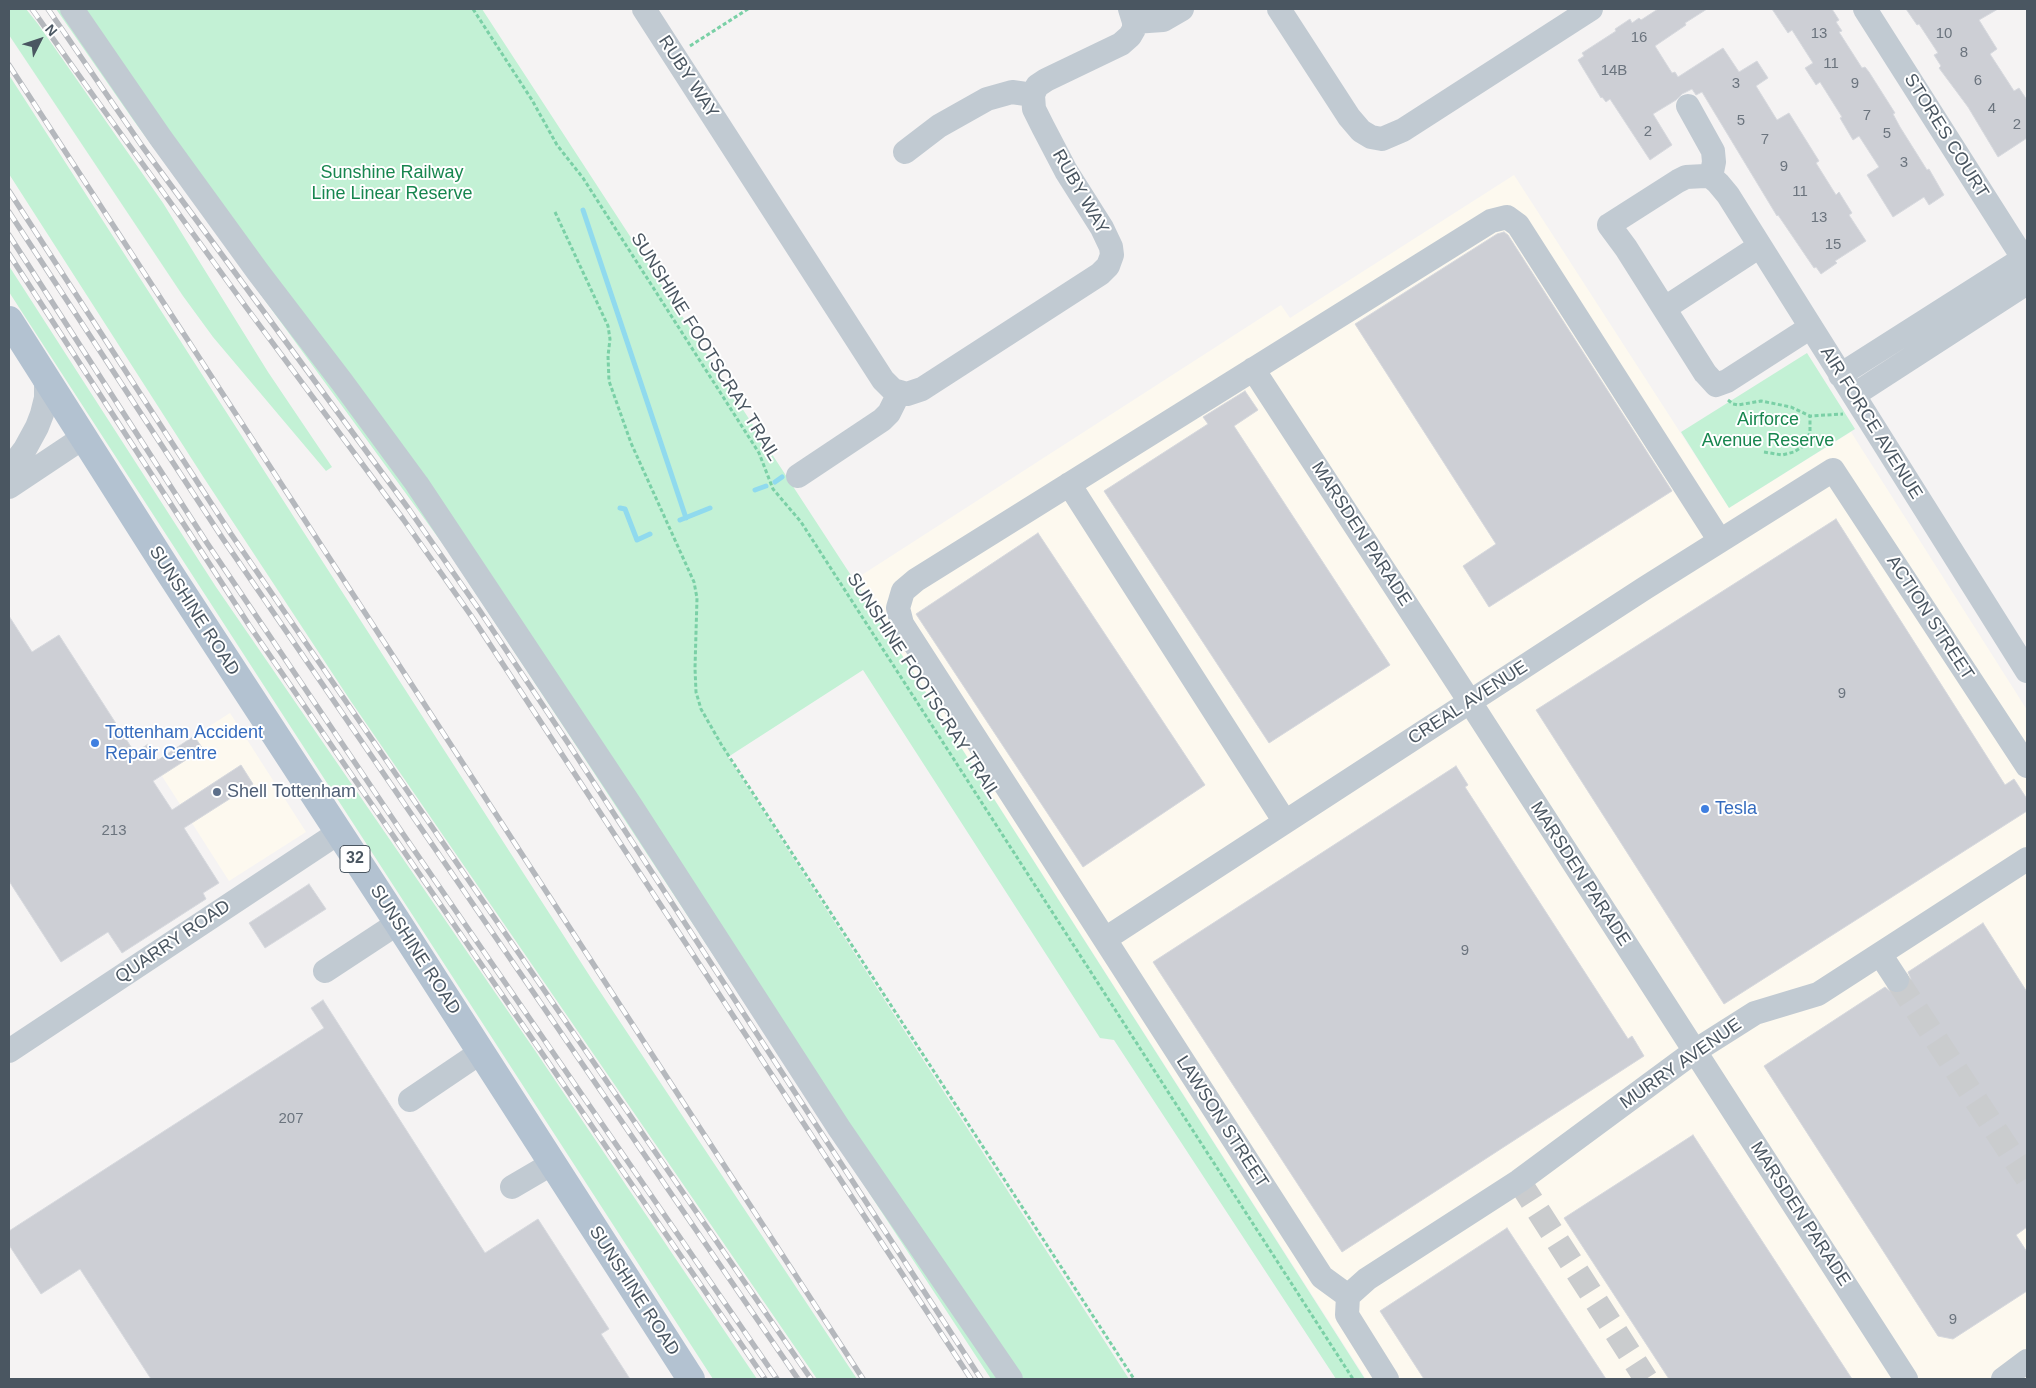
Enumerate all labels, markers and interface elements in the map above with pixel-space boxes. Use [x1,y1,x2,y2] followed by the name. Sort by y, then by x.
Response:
[15,15,65,65] north arrow
[42,21,61,39] text: N
[1811,25,1827,43] house number: 13
[1936,25,1952,43] house number: 10
[1631,29,1647,47] house number: 16
[653,32,723,122] street label: RUBY WAY
[1960,44,1968,62] house number: 8
[1823,55,1839,73] house number: 11
[1601,62,1627,80] house number: 14B
[1899,70,1993,202] street label: STORES COURT
[1974,72,1982,90] house number: 6
[1732,75,1740,93] house number: 3
[1851,75,1859,93] house number: 9
[1988,100,1996,118] house number: 4
[1863,107,1871,125] house number: 7
[1737,112,1745,130] house number: 5
[2013,116,2021,134] house number: 2
[1644,123,1652,141] house number: 2
[1883,125,1891,143] house number: 5
[1761,131,1769,149] house number: 7
[1047,146,1113,238] street label: RUBY WAY
[1900,154,1908,172] house number: 3
[1780,158,1788,176] house number: 9
[311,162,473,204] park label: Sunshine Railway Line Linear Reserve
[1792,183,1808,201] house number: 11
[1811,209,1827,227] house number: 13
[626,229,784,465] street label: SUNSHINE FOOTSCRAY TRAIL
[1825,236,1841,254] house number: 15
[1815,343,1927,503] street label: AIR FORCE AVENUE
[1702,409,1834,452] park label: Airforce Avenue Reserve
[1306,458,1416,610] street label: MARSDEN PARADE
[144,542,244,680] street label: SUNSHINE ROAD
[1882,552,1978,684] street label: ACTION STREET
[842,569,1004,803] street label: SUNSHINE FOOTSCRAY TRAIL
[1404,656,1532,750] street label: CREAL AVENUE
[1838,685,1846,703] house number: 9
[105,722,263,764] place label: Tottenham Accident Repair Centre
[89,737,101,749] marker: Tottenham Accident Repair Centre
[227,781,356,803] place label: Shell Tottenham
[211,786,223,798] marker: Shell Tottenham
[1525,798,1635,950] street label: MARSDEN PARADE
[1715,798,1757,820] place label: Tesla
[1699,803,1711,815] marker: Tesla
[101,822,127,840] house number: 213
[340,846,370,872] road number: 32
[365,881,465,1019] street label: SUNSHINE ROAD
[112,896,234,988] street label: QUARRY ROAD
[1461,942,1469,960] house number: 9
[1616,1014,1746,1114] street label: MURRY AVENUE
[1171,1052,1273,1192] street label: LAWSON STREET
[278,1110,304,1128] house number: 207
[1745,1138,1855,1290] street label: MARSDEN PARADE
[584,1222,684,1360] street label: SUNSHINE ROAD
[1949,1311,1957,1329] house number: 9

